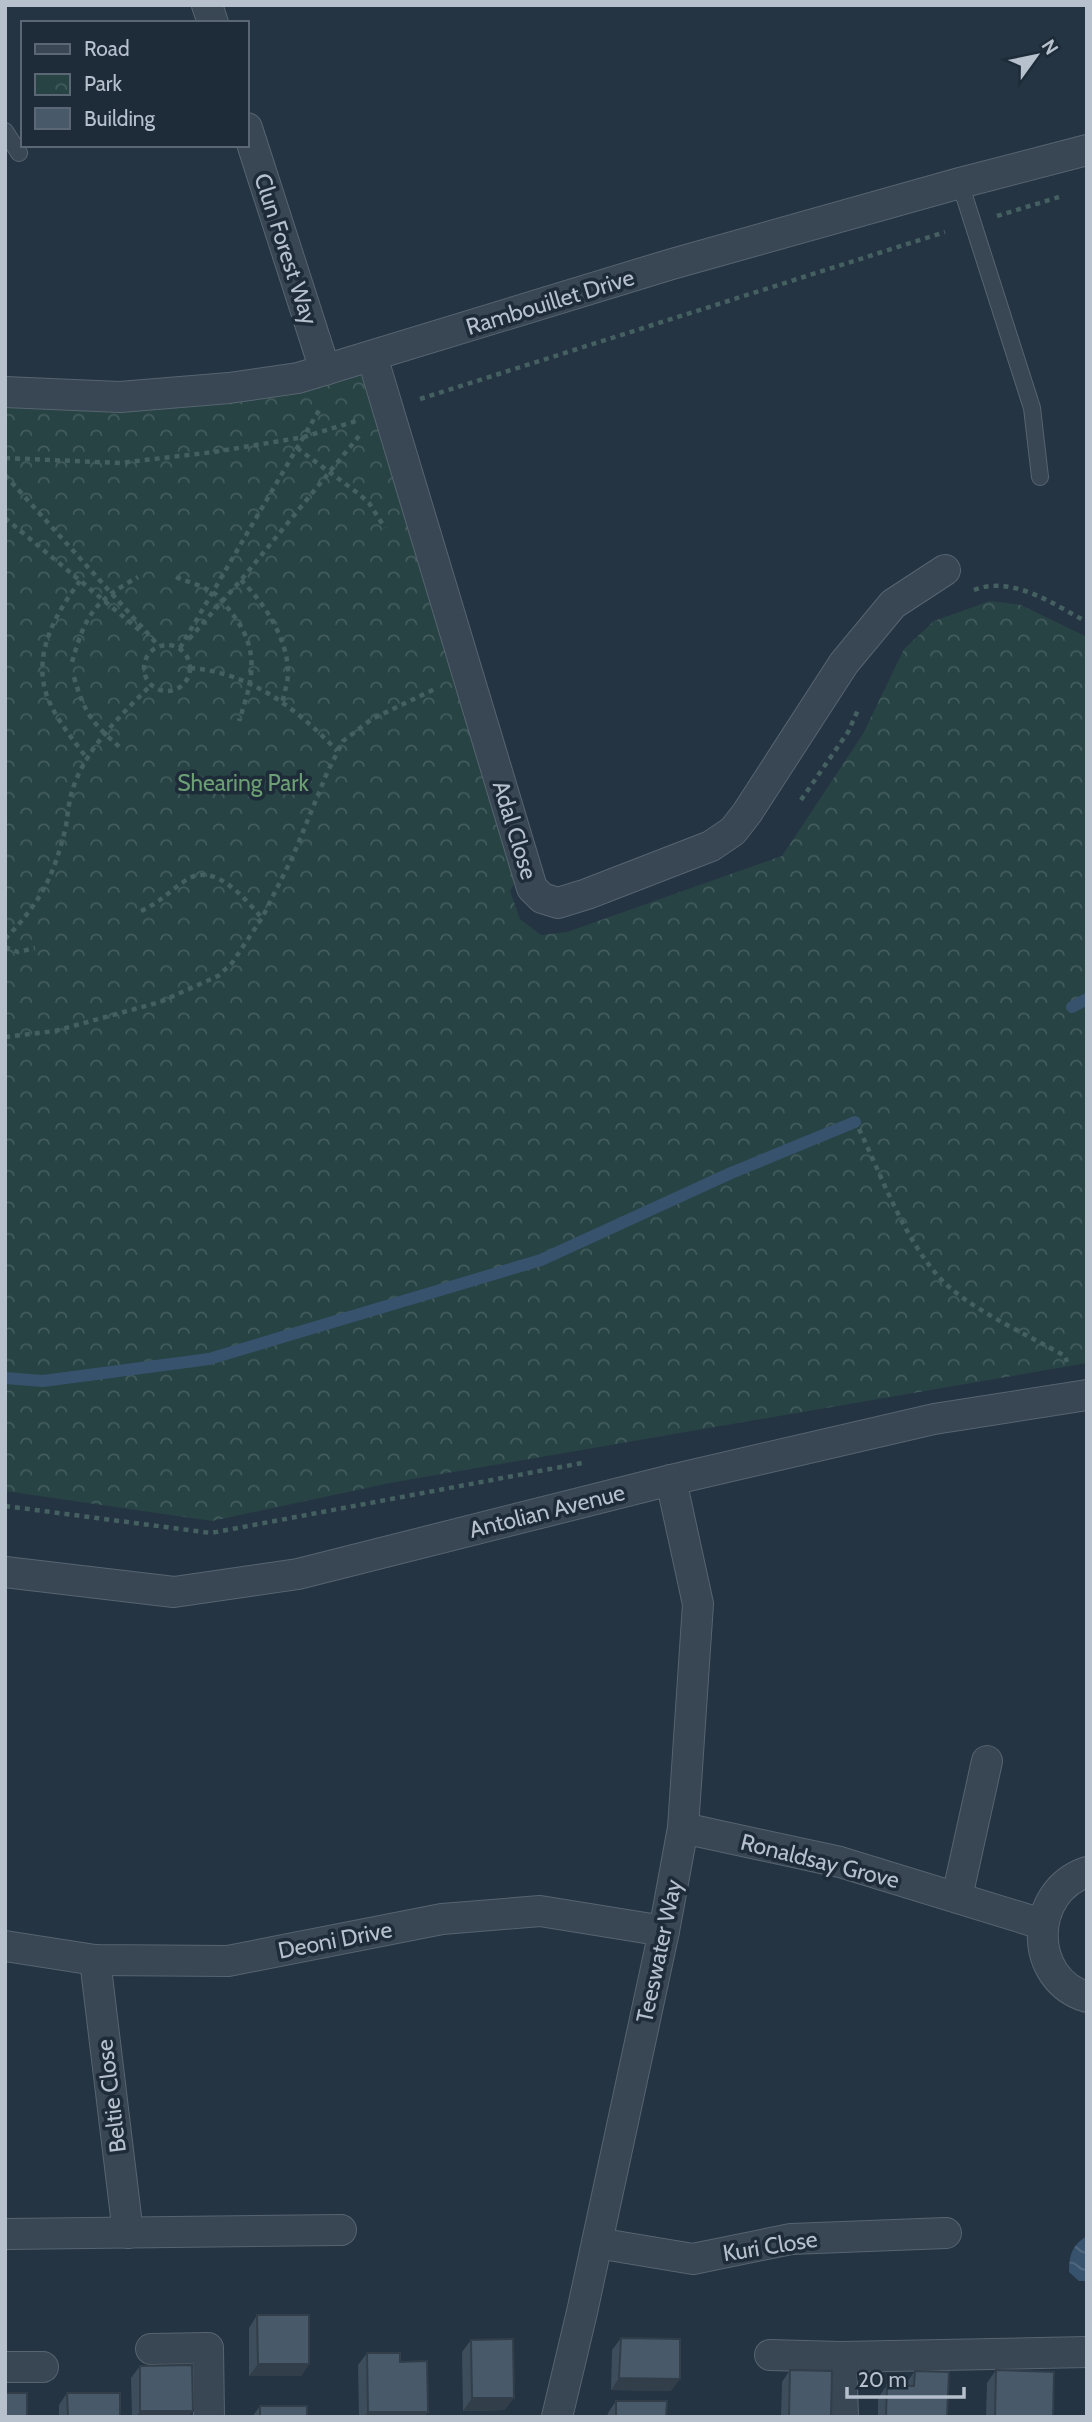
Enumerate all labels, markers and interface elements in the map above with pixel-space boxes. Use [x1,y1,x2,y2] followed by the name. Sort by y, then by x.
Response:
[21,21,248,147] legend
[1001,21,1071,91] north arrow
[1037,35,1063,59] text: N
[84,36,130,61] text: Road
[84,71,122,96] text: Park
[84,106,156,131] text: Building
[248,170,324,329] street label: Clun Forest Way
[463,263,638,341] street label: Rambouillet Drive
[177,769,310,797] park label: Shearing Park
[487,777,543,883] street label: Adal Close
[466,1478,628,1544] street label: Antolian Avenue
[738,1828,902,1894] street label: Ronaldsay Grove
[630,1876,688,2025] street label: Teeswater Way
[276,1915,395,1965] street label: Deoni Drive
[90,2038,132,2154] street label: Beltie Close
[721,2225,819,2267] street label: Kuri Close
[847,2356,964,2400] scale bar
[858,2367,907,2392] text: 20 m

